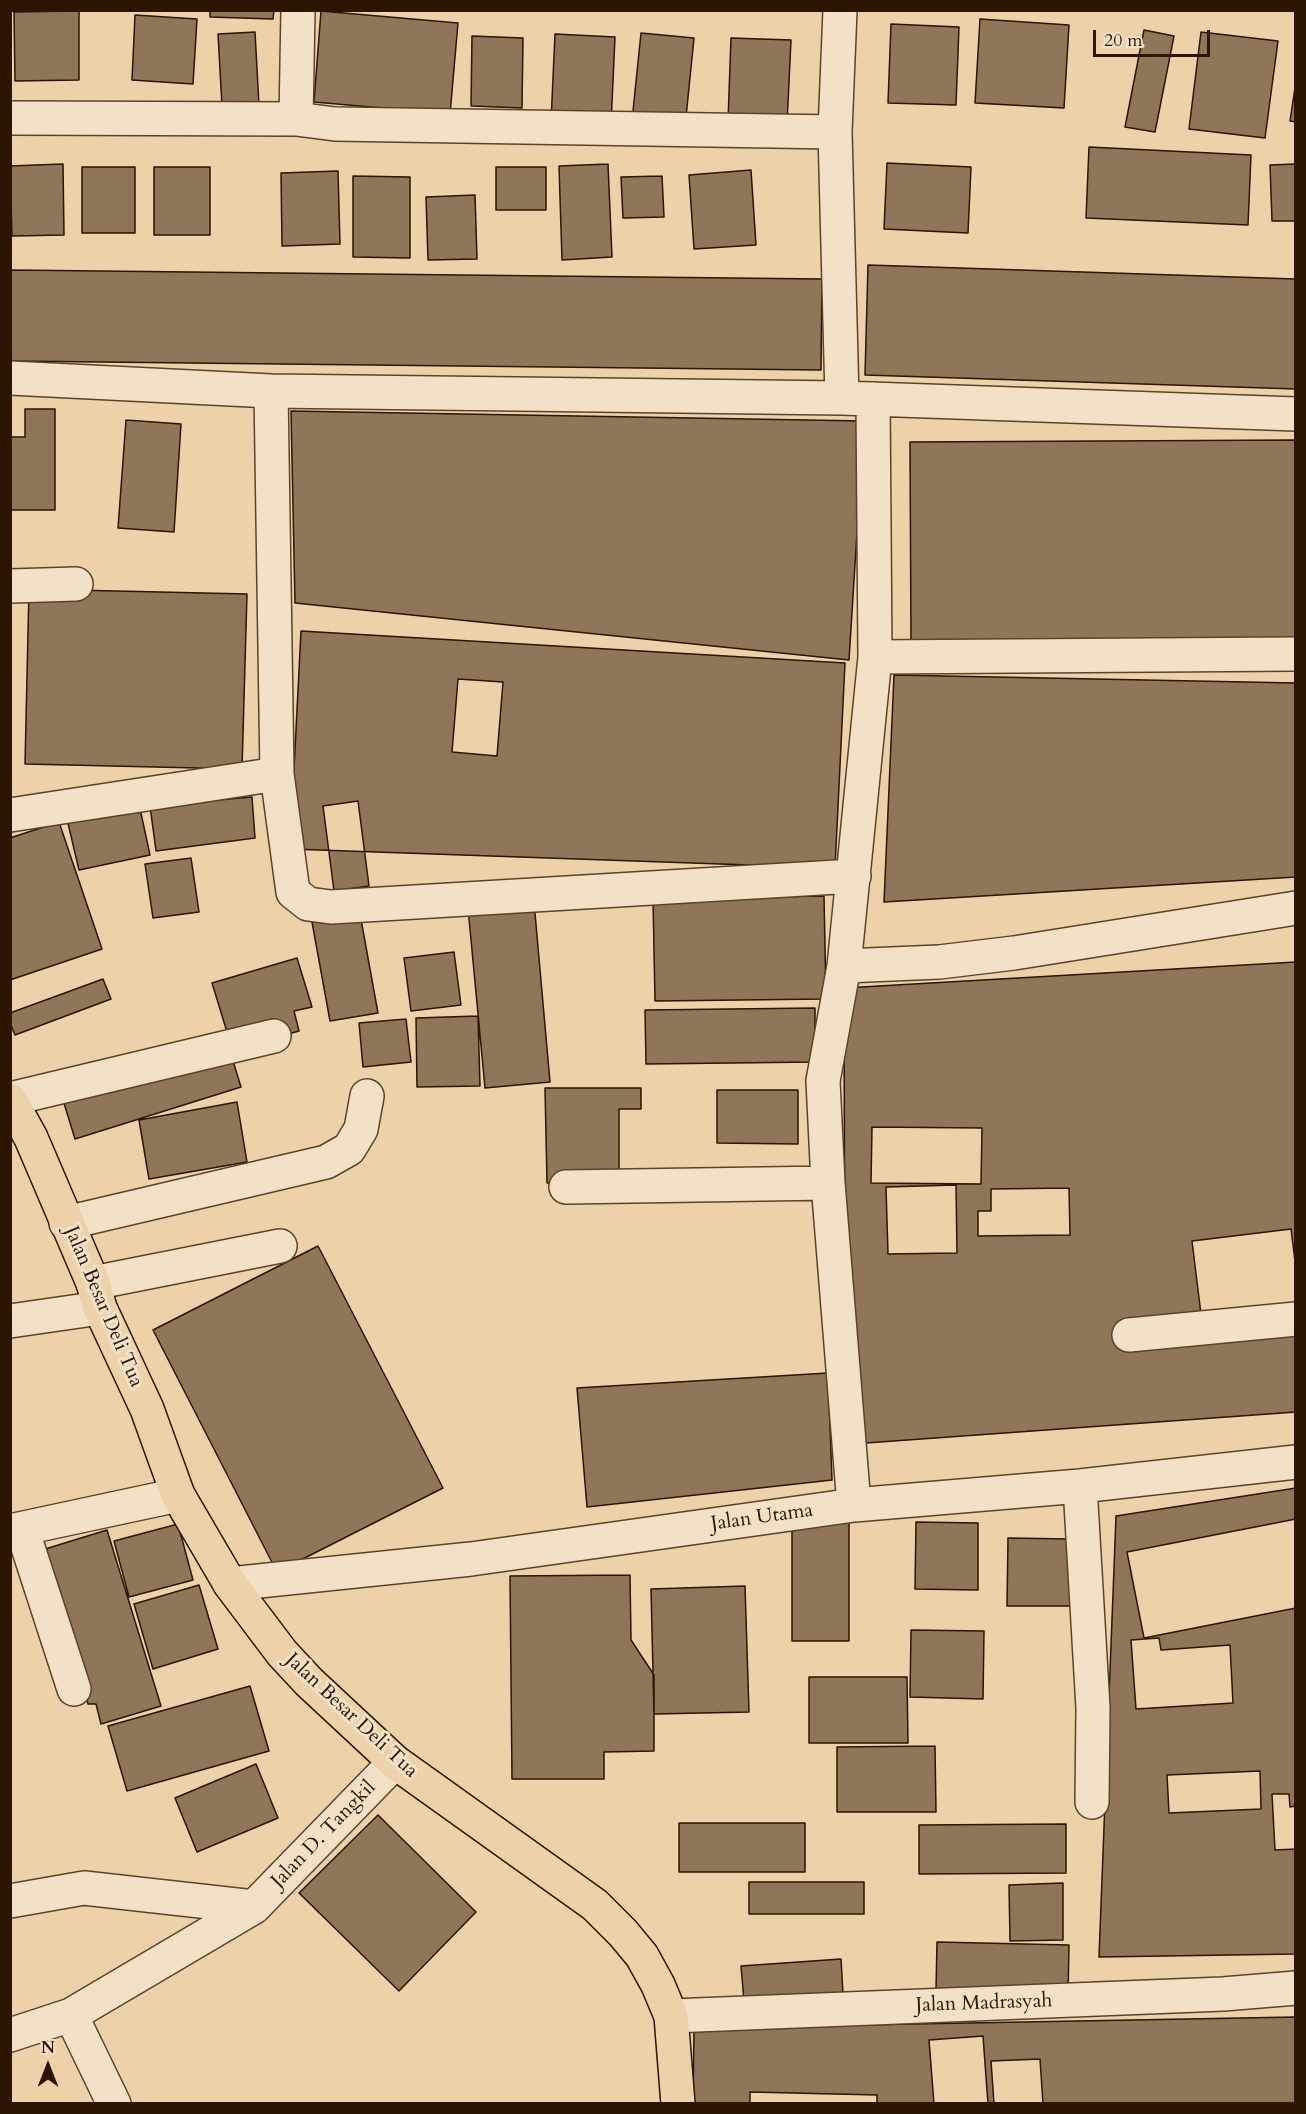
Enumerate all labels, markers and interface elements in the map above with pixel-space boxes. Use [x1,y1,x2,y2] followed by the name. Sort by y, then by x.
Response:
[1096,18,1213,56] scale bar
[1104,28,1143,53] text: 20 m
[58,1223,148,1391] street label: Jalan Besar Deli Tua
[709,1499,815,1537] street label: Jalan Utama
[280,1648,422,1784] street label: Jalan Besar Deli Tua
[267,1776,381,1894] street label: Jalan D. Tangkil
[915,1990,1053,2018] street label: Jalan Madrasyah
[18,2036,78,2096] north arrow
[41,2037,55,2059] text: N

